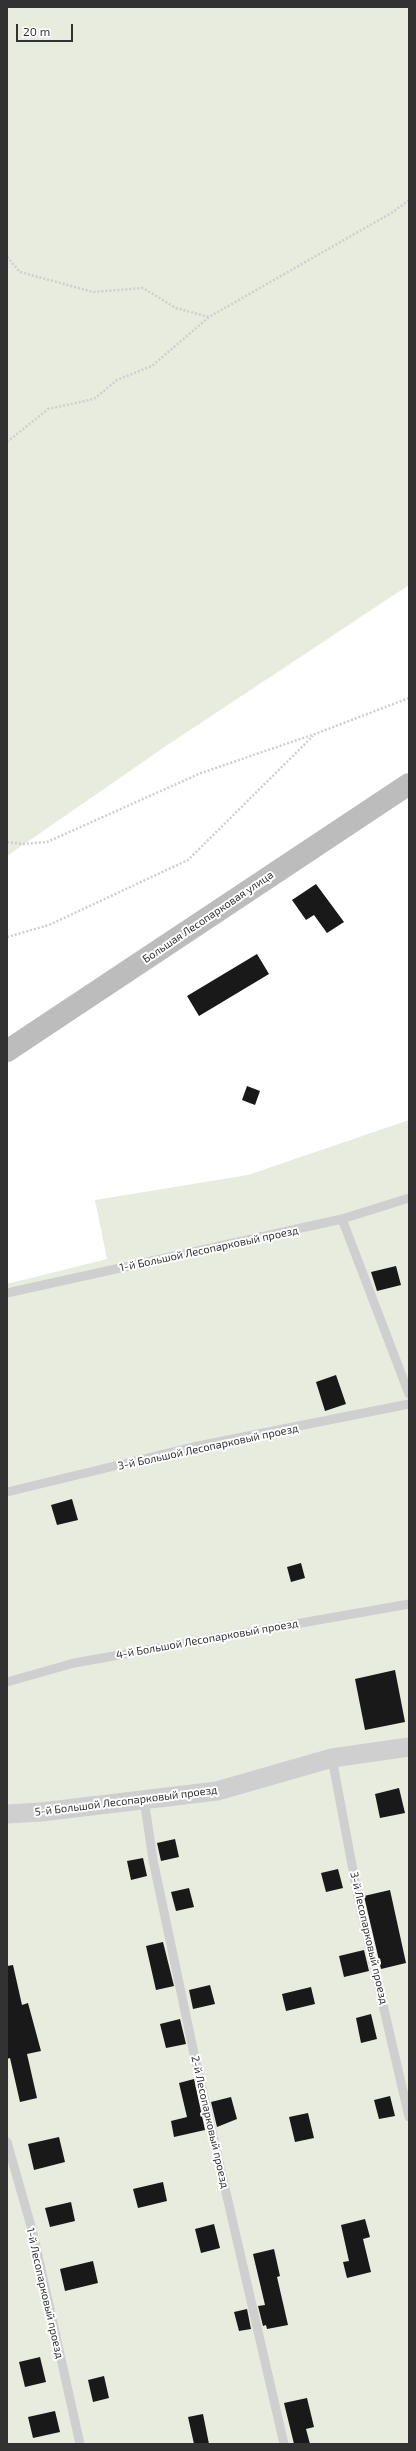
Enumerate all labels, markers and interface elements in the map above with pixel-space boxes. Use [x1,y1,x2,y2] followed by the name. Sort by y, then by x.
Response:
[18,16,75,42] scale bar
[23,24,50,38] text: 20 m
[140,868,276,966] street label: Большая Лесопарковая улица
[118,1224,300,1274] street label: 1-й Большой Лесопарковый проезд
[117,1421,299,1473] street label: 3-й Большой Лесопарковый проезд
[115,1616,299,1662] street label: 4-й Большой Лесопарковый проезд
[34,1783,218,1819] street label: 5-й Большой Лесопарковый проезд
[347,1871,391,2005] street label: 3-й Лесопарковый проезд
[188,2055,232,2189] street label: 2-й Лесопарковый проезд
[24,2226,66,2360] street label: 1-й Лесопарковый проезд

